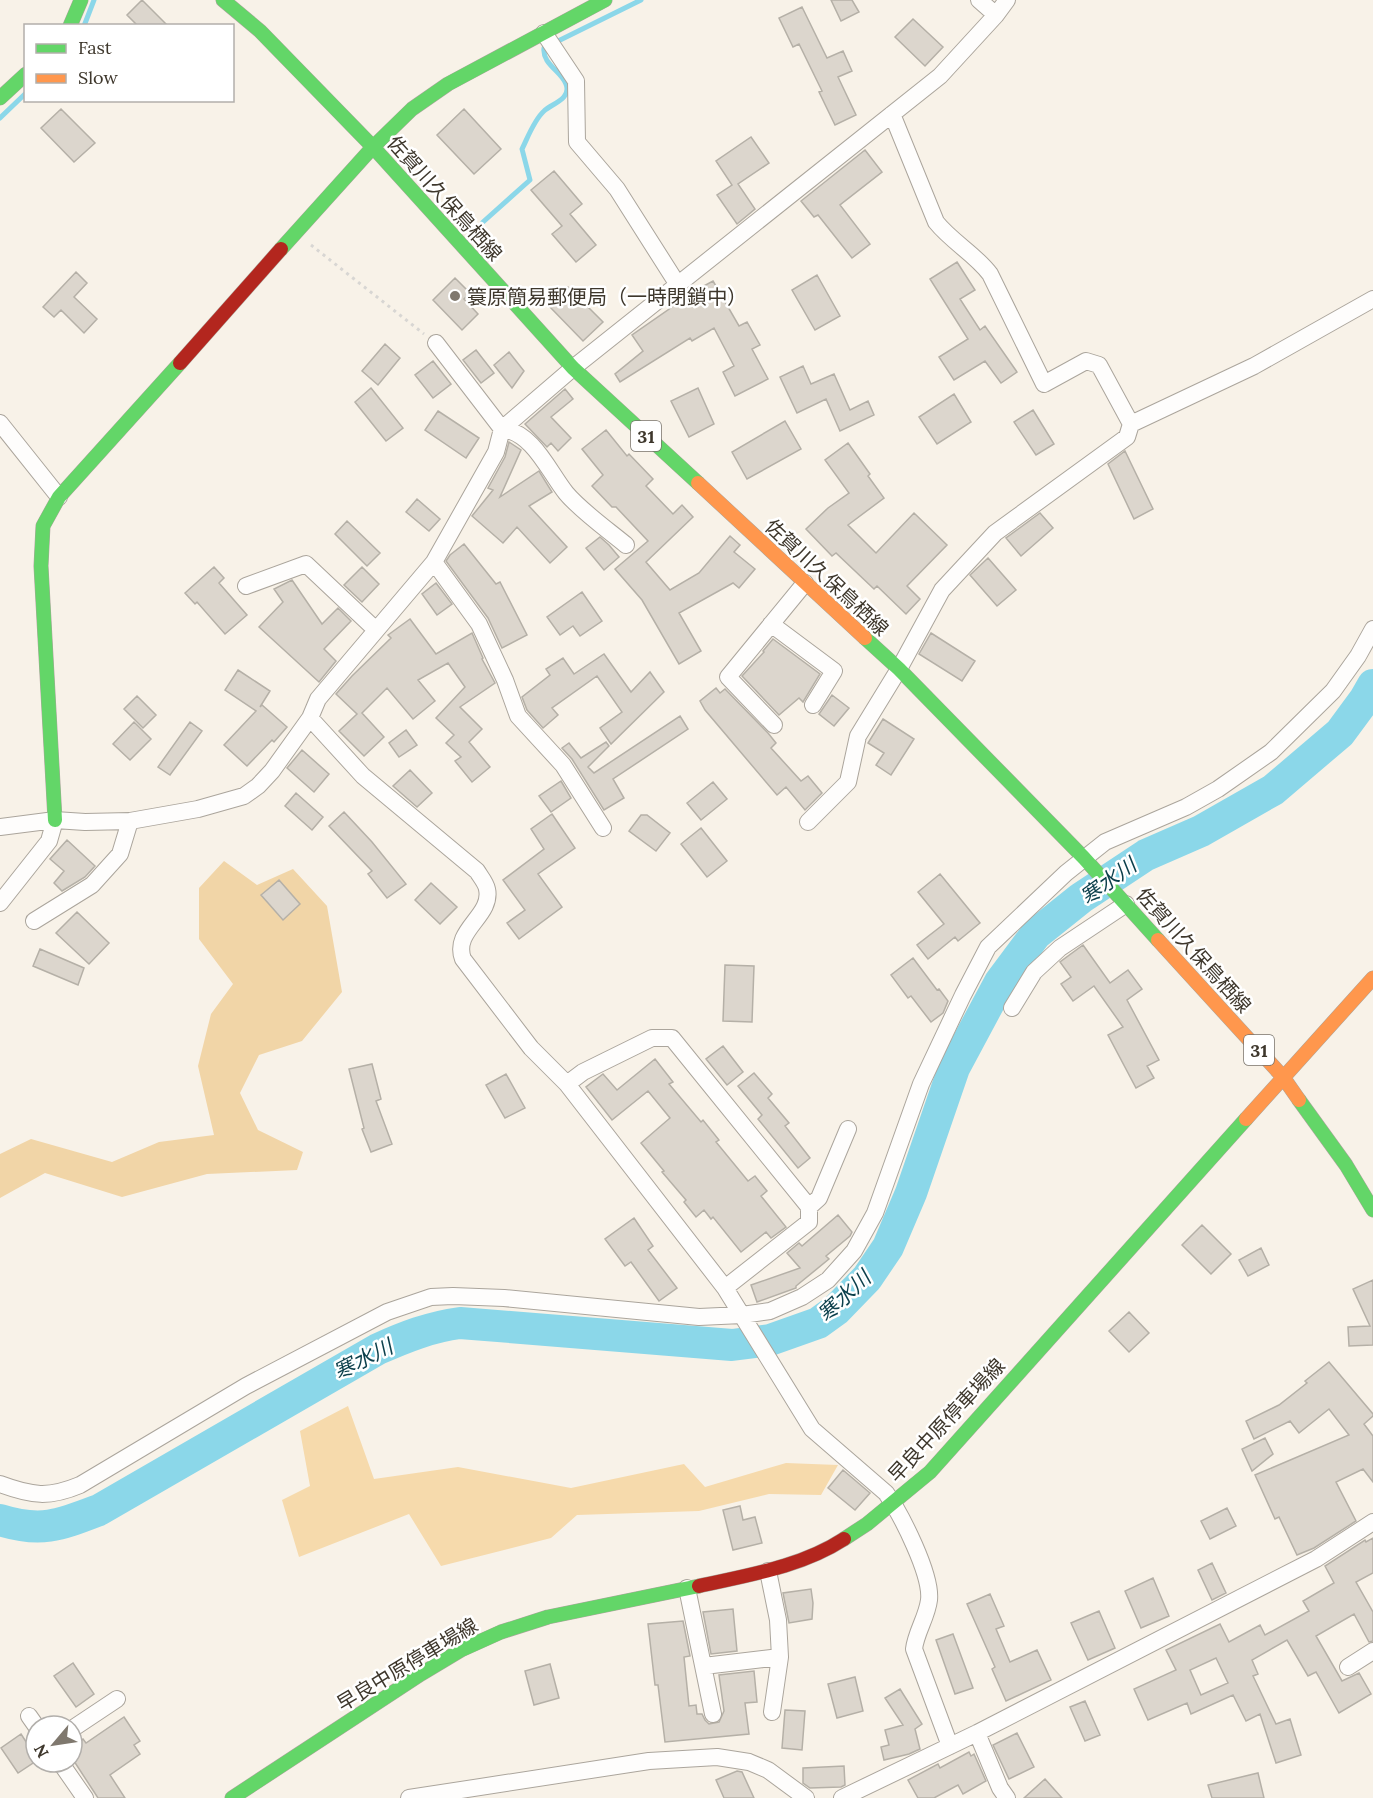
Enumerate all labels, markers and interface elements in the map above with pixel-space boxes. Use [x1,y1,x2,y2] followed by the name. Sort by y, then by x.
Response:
[24,24,234,102] legend
[78,36,112,59] text: Fast
[78,66,118,89] text: Slow
[382,130,508,266] street label: 佐賀川久保鳥栖線
[467,284,747,309] place label: 簑原簡易郵便局（一時閉鎖中）
[448,289,462,303] marker: 簑原簡易郵便局（一時閉鎖中）
[631,421,661,451] road number: 31
[760,513,894,641] street label: 佐賀川久保鳥栖線
[1075,850,1143,910] water label: 寒水川
[1131,882,1257,1018] street label: 佐賀川久保鳥栖線
[1244,1035,1274,1065] road number: 31
[812,1263,878,1327] water label: 寒水川
[329,1332,399,1385] water label: 寒水川
[882,1353,1010,1487] street label: 早良中原停車場線
[332,1612,482,1716] street label: 早良中原停車場線
[24,1714,84,1774] north arrow
[29,1741,53,1762] text: N

